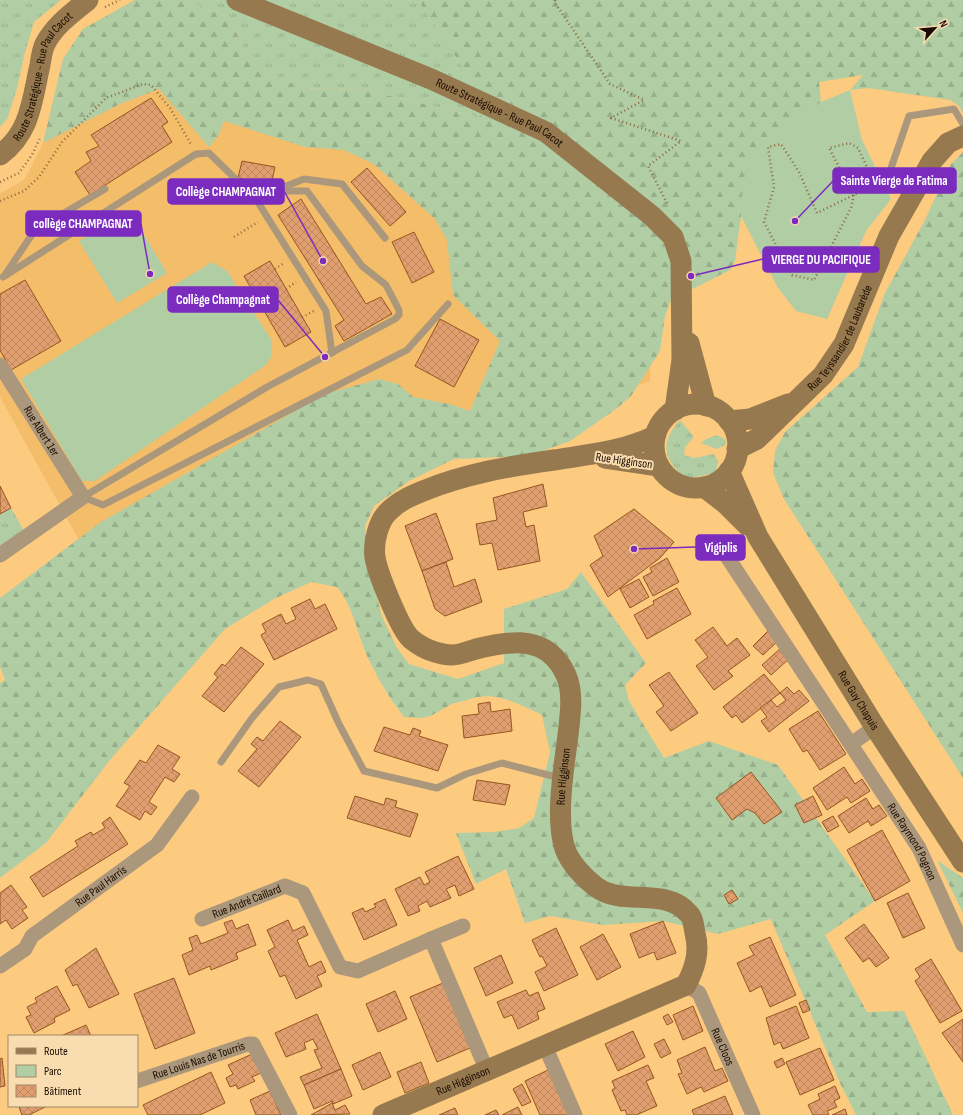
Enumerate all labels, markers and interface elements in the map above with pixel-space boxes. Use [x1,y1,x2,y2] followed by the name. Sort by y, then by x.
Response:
[9,8,76,144] street label: Route Stratégique - Rue Paul Cacot
[915,8,955,48] north arrow
[936,18,951,29] text: N
[433,75,567,151] street label: Route Stratégique - Rue Paul Cacot
[833,168,956,193] callout: Sainte Vierge de Fatima
[840,173,948,189] text: Sainte Vierge de Fatima
[168,179,284,204] callout: Collège CHAMPAGNAT
[176,184,277,200] text: Collège CHAMPAGNAT
[26,211,141,236] callout: collège CHAMPAGNAT
[33,216,133,232] text: collège CHAMPAGNAT
[763,247,879,272] callout: VIERGE DU PACIFIQUE
[771,252,871,268] text: VIERGE DU PACIFIQUE
[804,283,875,394] street label: Rue Teyssandier de Laubarède
[168,287,278,312] callout: Collège Champagnat
[176,292,271,308] text: Collège Champagnat
[20,403,63,459] street label: Rue Albert 1er
[595,450,653,472] street label: Rue Higginson
[696,535,745,560] callout: Vigiplis
[704,540,738,556] text: Vigiplis
[835,668,883,733] street label: Rue Guy Chapuis
[553,747,574,805] street label: Rue Higginson
[884,800,940,883] street label: Rue Raymond Pognon
[72,862,129,910] street label: Rue Paul Harris
[210,881,283,922] street label: Rue André Caillard
[708,1026,738,1068] street label: Rue Cloos
[8,1035,138,1107] legend
[151,1038,247,1083] street label: Rue Louis Nas de Tourris
[44,1044,68,1059] text: Route
[434,1063,492,1099] street label: Rue Higginson
[44,1064,62,1079] text: Parc
[44,1084,82,1099] text: Bâtiment

